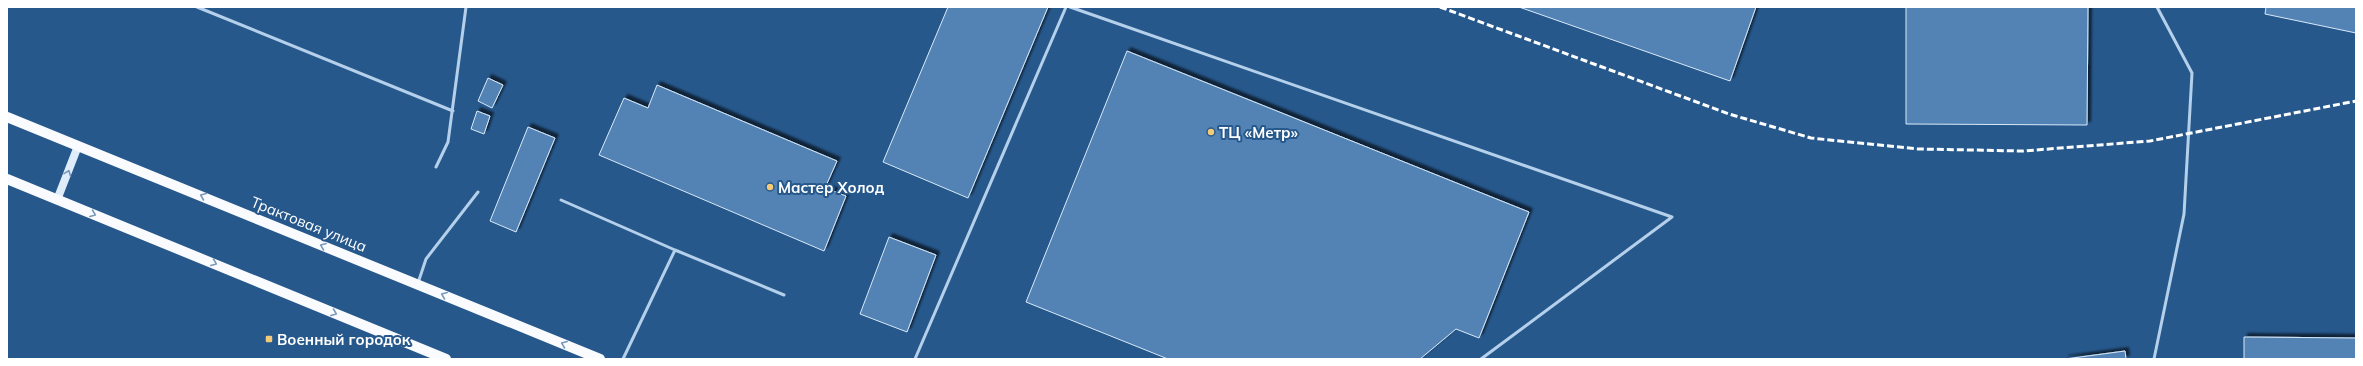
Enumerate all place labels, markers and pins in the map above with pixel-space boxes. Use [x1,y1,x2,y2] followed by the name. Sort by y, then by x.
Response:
[1219,123,1299,142] place label: ТЦ «Метр»
[1206,127,1216,137] marker: ТЦ «Метр»
[778,178,885,197] place label: Мастер Холод
[765,182,775,192] marker: Мастер Холод
[277,330,411,349] place label: Военный городок
[264,334,274,344] marker: Военный городок

